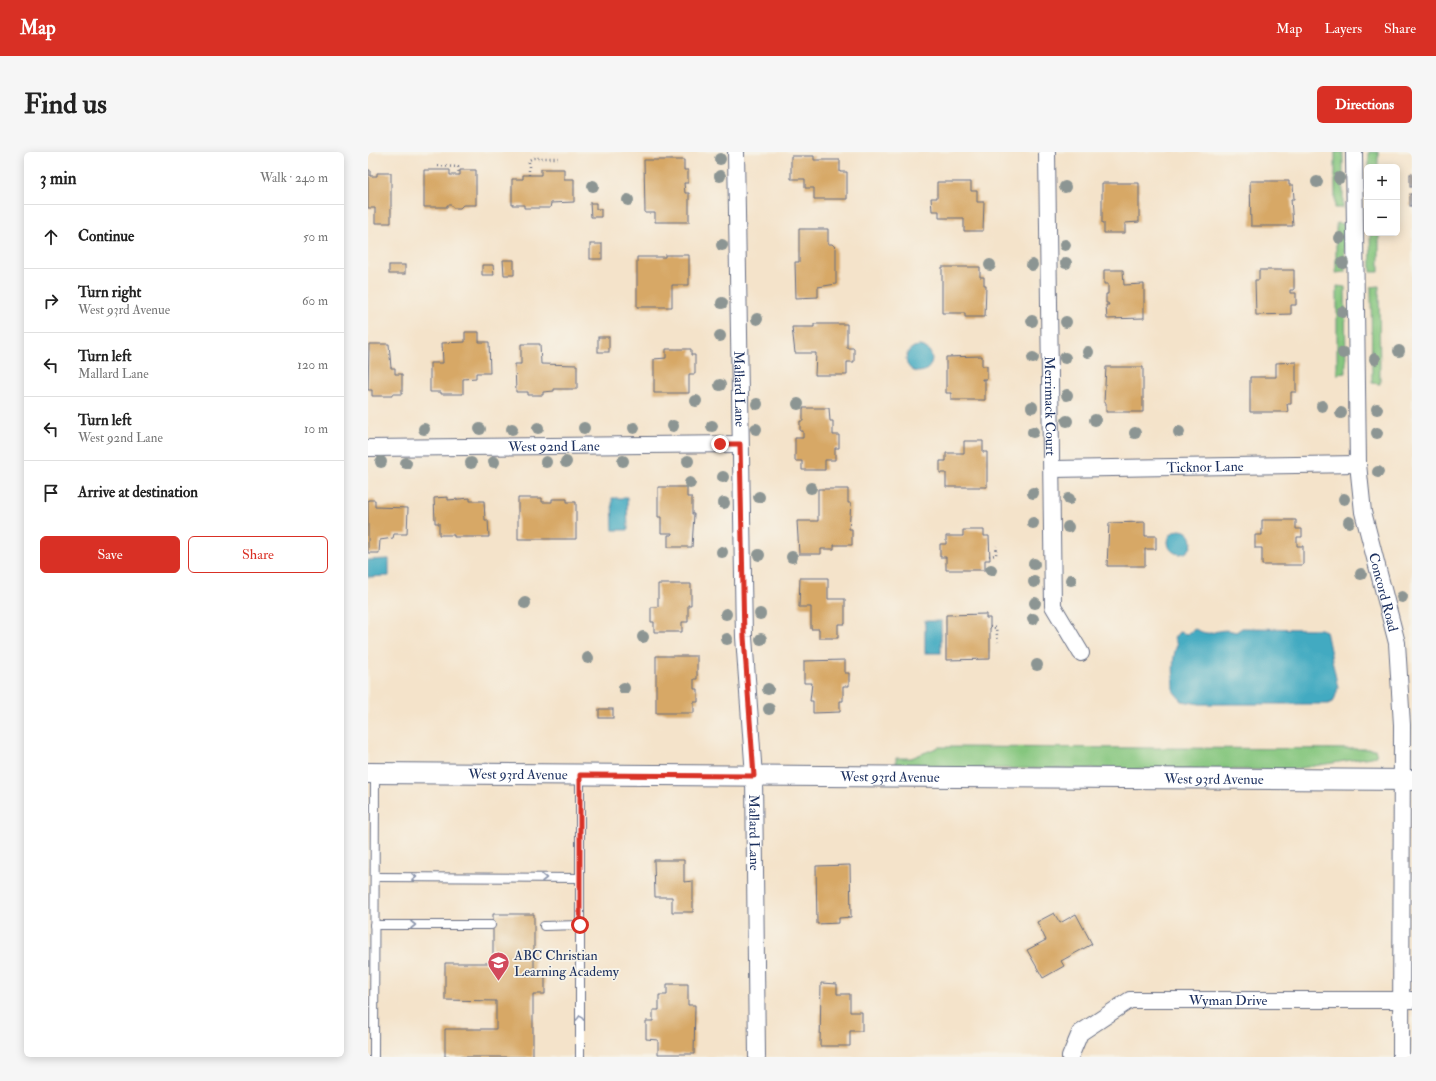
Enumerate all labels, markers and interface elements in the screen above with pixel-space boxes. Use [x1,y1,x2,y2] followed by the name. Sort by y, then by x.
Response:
[20,16,56,40] text: Map
[1276,20,1302,37] text: Map
[1324,20,1362,37] text: Layers
[1384,20,1416,37] text: Share
[1317,86,1412,123] button: Directions
[24,87,107,122] text: Find us
[1364,164,1400,236] map controls
[1364,164,1400,200] button: +
[40,168,77,189] text: 3 min
[260,170,328,186] text: Walk · 240 m
[1364,200,1400,236] button: −
[40,226,62,248] icon: ahead
[78,227,134,246] text: Continue
[303,229,328,245] text: 50 m
[78,283,141,302] text: Turn right
[40,290,62,312] icon: right
[302,293,328,309] text: 60 m
[78,302,170,318] text: West 93rd Avenue
[78,347,132,366] text: Turn left
[731,351,749,427] street label: Mallard Lane
[40,354,62,376] icon: left
[1041,356,1060,456] street label: Merrimack Court
[297,357,328,373] text: 120 m
[78,366,149,382] text: Mallard Lane
[78,411,132,430] text: Turn left
[40,418,62,440] icon: left
[304,421,328,437] text: 10 m
[78,430,163,446] text: West 92nd Lane
[711,435,729,453] route end
[507,437,600,455] street label: West 92nd Lane
[1166,457,1244,476] street label: Ticknor Lane
[40,482,62,504] icon: arrive
[78,483,198,502] text: Arrive at destination
[40,536,180,573] button: Save
[188,536,328,573] button: Share
[1365,551,1402,633] street label: Concord Road
[467,765,568,783] street label: West 93rd Avenue
[839,768,940,785] street label: West 93rd Avenue
[1163,770,1264,788] street label: West 93rd Avenue
[746,794,764,871] street label: Mallard Lane
[411,873,417,881] one-way arrow
[541,874,547,882] one-way arrow
[571,916,589,934] route start
[410,921,416,929] one-way arrow
[513,947,620,981] place label: ABC Christian Learning Academy
[486,950,512,983] school or university icon: ABC Christian Learning Academy
[1188,992,1268,1010] street label: Wyman Drive
[576,1015,584,1021] one-way arrow

